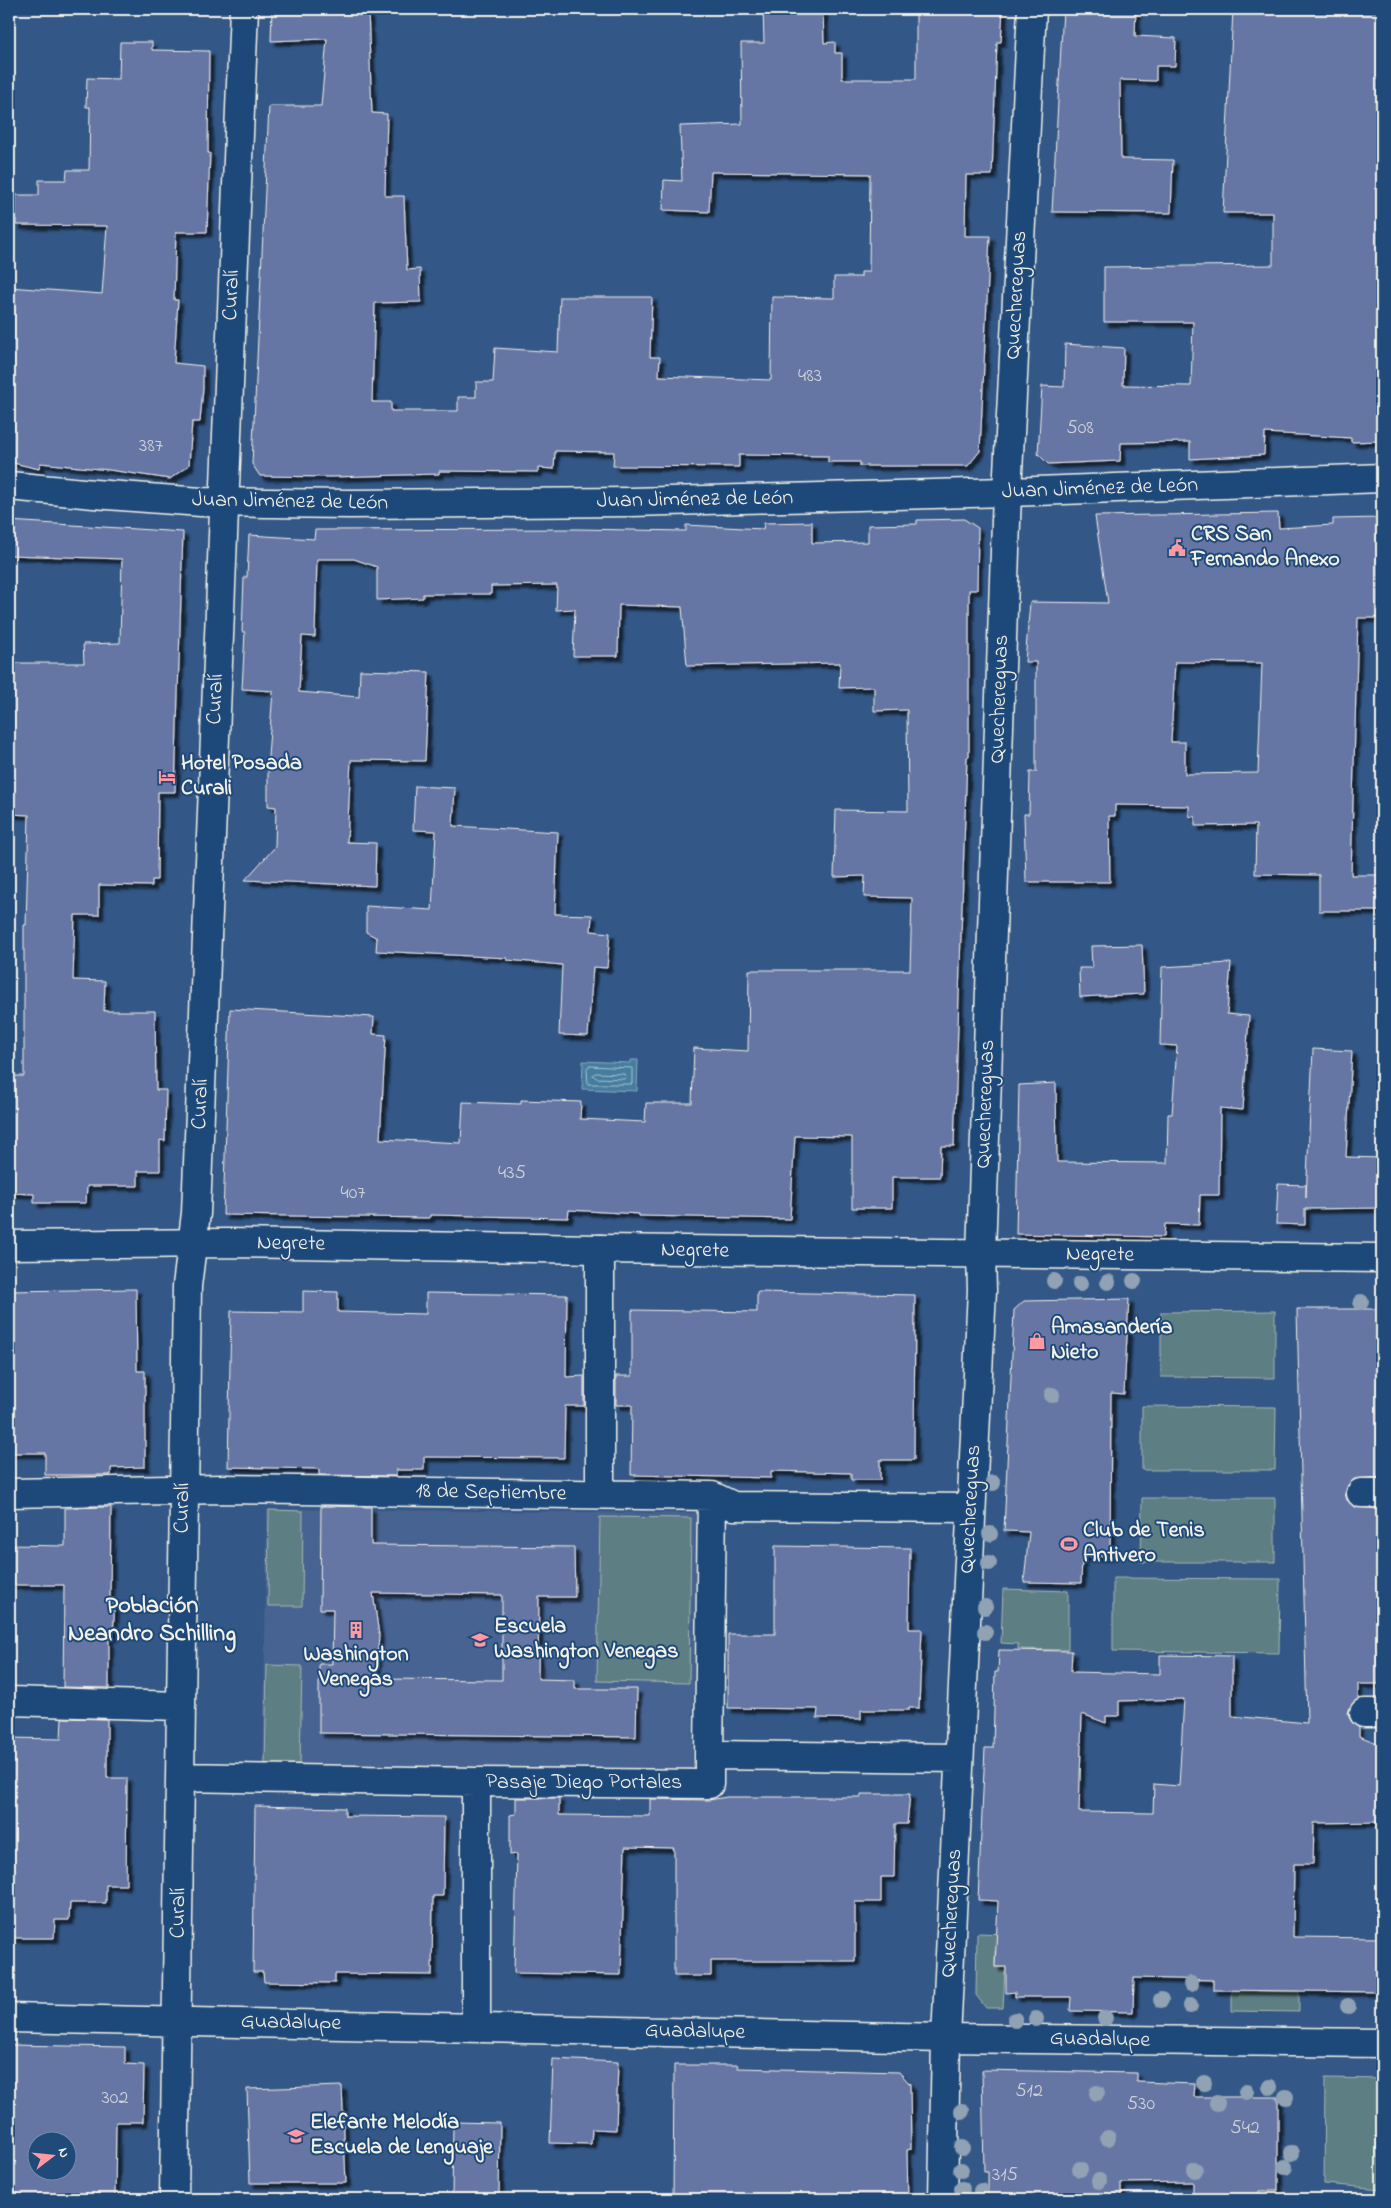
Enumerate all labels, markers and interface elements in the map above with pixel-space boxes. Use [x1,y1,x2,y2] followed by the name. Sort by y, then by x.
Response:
[998,230,1037,360] street label: Quechereguas
[215,269,249,321] street label: Curalí
[798,362,822,391] house number: 483
[1066,414,1094,443] house number: 508
[139,432,163,461] house number: 387
[1001,470,1199,508] street label: Juan Jiménez de León
[596,482,794,518] street label: Juan Jiménez de León
[191,484,389,520] street label: Juan Jiménez de León
[1190,519,1340,576] place label: CRS San Fernando Anexo
[1167,538,1187,558] public building icon: CRS San Fernando Anexo
[982,634,1019,764] street label: Quechereguas
[199,673,233,725] street label: Curalí
[181,748,302,805] place label: Hotel Posada Curali
[157,767,177,787] hotel icon: Hotel Posada Curali
[968,1039,1005,1169] street label: Quechereguas
[184,1078,218,1130] street label: Curalí
[498,1159,526,1188] house number: 435
[340,1179,366,1208] house number: 407
[256,1227,326,1262] street label: Negrete
[660,1234,730,1269] street label: Negrete
[1065,1238,1135,1273] street label: Negrete
[1051,1312,1172,1369] place label: Amasandería Nieto
[1027,1331,1047,1351] shop icon: Amasandería Nieto
[952,1444,991,1574] street label: Quechereguas
[415,1476,567,1510] street label: 18 de Septiembre
[167,1482,199,1534] street label: Curalí
[1083,1515,1205,1572] place label: Club de Tenis Antivero
[1059,1534,1079,1554] sports icon: Club de Tenis Antivero
[68,1589,236,1653] district label: Población Neandro Schilling
[494,1611,678,1669] place label: Escuela Washington Venegas
[346,1620,366,1640] building icon: Washington Venegas
[470,1630,490,1650] school or university icon: Escuela Washington Venegas
[304,1639,409,1697] place label: Washington Venegas
[486,1767,682,1800] street label: Pasaje Diego Portales
[933,1848,972,1978] street label: Quechereguas
[163,1887,195,1939] street label: Curalí
[240,2006,342,2040] street label: Guadalupe
[644,2015,746,2049] street label: Guadalupe
[1049,2023,1151,2057] street label: Guadalupe
[1015,2077,1043,2106] house number: 512
[102,2084,128,2113] house number: 302
[1127,2090,1156,2119] house number: 530
[310,2107,494,2165] place label: Elefante Melodía Escuela de Lenguaje
[1230,2114,1260,2143] house number: 542
[286,2126,306,2146] school or university icon: Elefante Melodía Escuela de Lenguaje
[28,2130,78,2180] north arrow
[52,2145,74,2160] text: N
[992,2161,1018,2190] house number: 315

